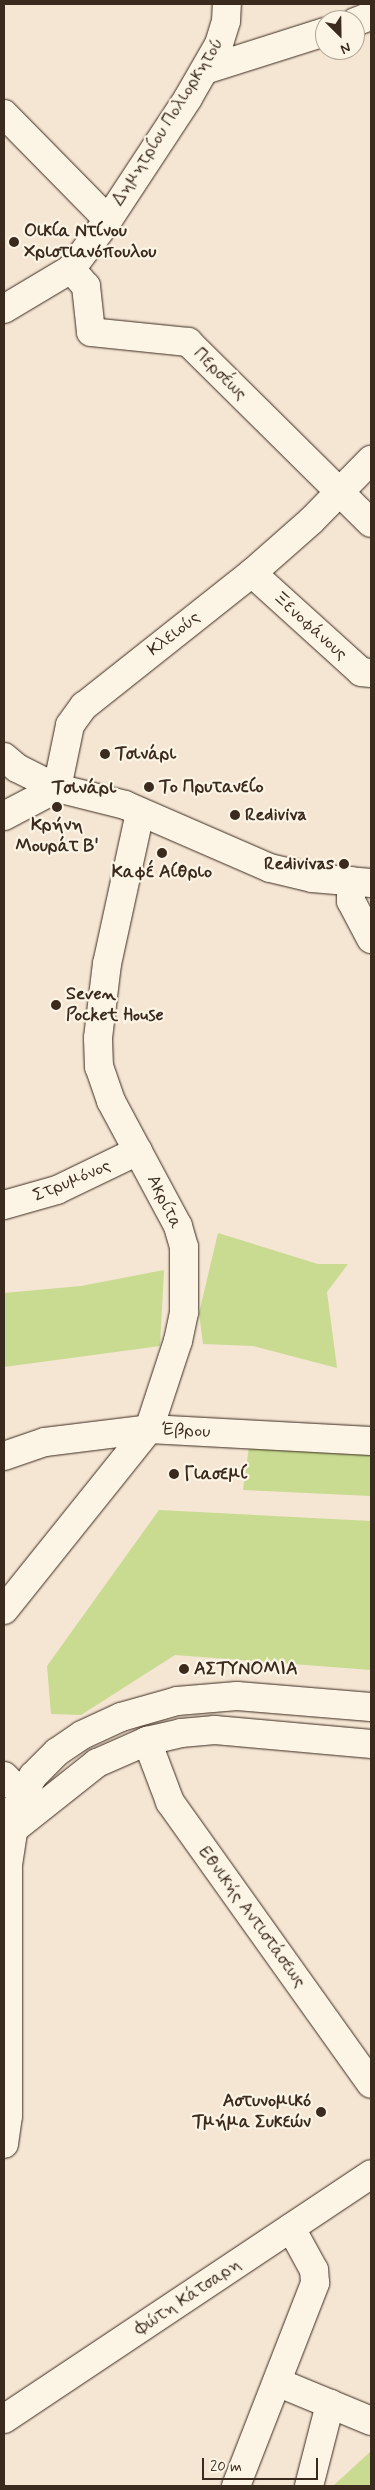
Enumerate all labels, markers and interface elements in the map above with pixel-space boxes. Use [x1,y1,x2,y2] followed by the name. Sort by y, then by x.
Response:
[315,10,365,60] north arrow
[108,34,228,210] street label: Δημητρίου Πολιορκητού
[338,38,353,58] text: N
[24,221,156,264] place label: Οικία Ντίνου Χριστιανόπουλου
[8,236,20,248] marker: Οικία Ντίνου Χριστιανόπουλου
[189,343,251,405] street label: Περσέως
[268,587,352,665] street label: Ξενοφάνους
[143,607,205,661] street label: Κλειούς
[115,743,176,765] place label: Τσινάρι
[99,748,111,760] marker: Τσινάρι
[159,776,264,798] place label: Το Πρυτανείο
[52,777,116,799] district label: Τσινάρι
[143,781,155,793] marker: Το Πρυτανείο
[51,801,63,813] marker: Κρήνη Μουράτ Β'
[245,804,307,826] place label: Rediviva
[229,809,241,821] marker: Rediviva
[15,815,99,858] place label: Κρήνη Μουράτ Β'
[156,847,168,859] marker: Καφέ Αίθριο
[264,853,334,875] place label: Redivivas
[338,858,350,870] marker: Redivivas
[112,861,212,883] place label: Καφέ Αίθριο
[66,984,166,1026] place label: Seven Pocket House
[50,999,62,1011] marker: Seven Pocket House
[30,1155,114,1207] street label: Στρυμόνος
[142,1171,186,1233] street label: Ακρίτα
[161,1419,211,1443] street label: Έβρου
[184,1463,247,1485] place label: Γιασεμί
[168,1468,180,1480] marker: Γιασεμί
[194,1658,298,1680] place label: ΑΣΤΥΝΟΜΙΑ
[178,1663,190,1675] marker: ΑΣΤΥΝΟΜΙΑ
[193,1842,311,1992] street label: Εθνικής Αντιστάσεως
[192,2091,311,2134] place label: Αστυνομικό Τμήμα Συκεών
[315,2106,327,2118] marker: Αστυνομικό Τμήμα Συκεών
[131,2254,245,2340] street label: Φώτη Κάτσαρη
[205,2448,321,2480] scale bar
[210,2457,242,2477] text: 20 m

